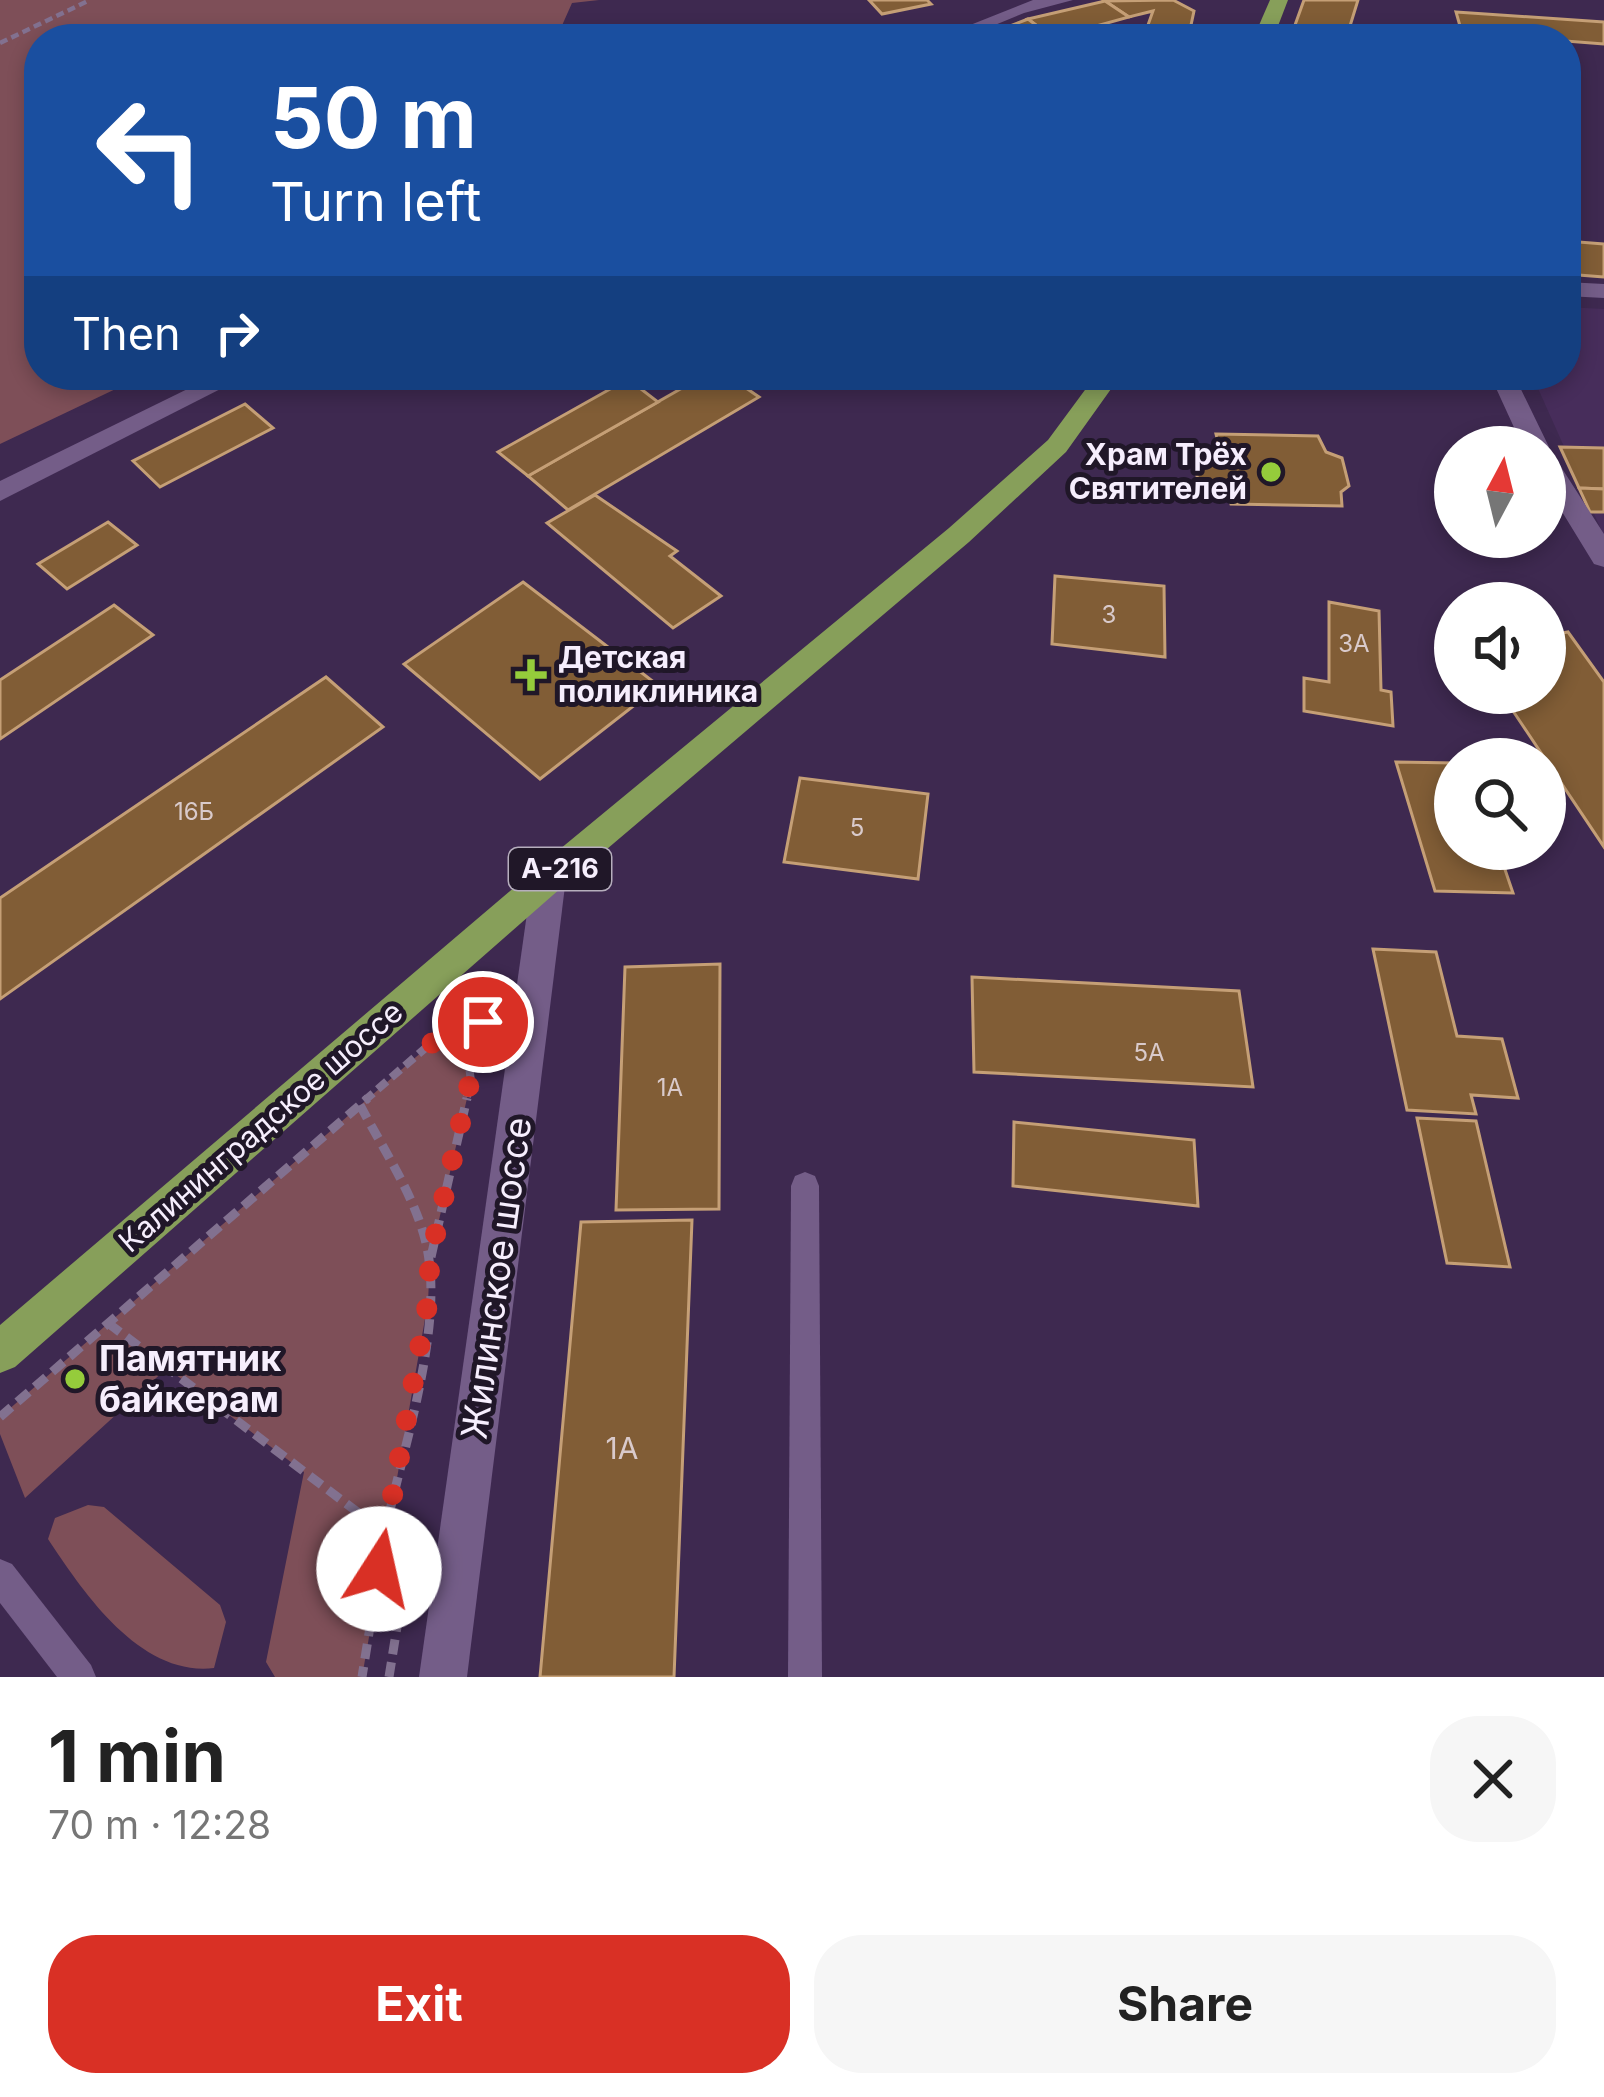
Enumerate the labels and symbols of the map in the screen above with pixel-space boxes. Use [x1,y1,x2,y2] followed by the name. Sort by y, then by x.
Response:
[1434,426,1566,558] north arrow
[1069,436,1247,506] place label: Храм Трёх Святителей
[1258,459,1284,485] marker: Храм Трёх Святителей
[1102,600,1116,629] house number: 3
[1338,629,1370,658] house number: 3А
[558,639,758,709] place label: Детская поликлиника
[515,659,547,691] marker: Детская поликлиника
[174,797,214,826] house number: 16Б
[850,813,864,842] house number: 5
[509,848,611,890] road number: А-216
[432,971,534,1073] pin
[111,993,410,1259] street label: Калининградское шоссе
[1133,1038,1165,1067] house number: 5А
[657,1073,683,1102] house number: 1А
[452,1114,540,1442] street label: Жилинское шоссе
[99,1336,281,1421] place label: Памятник байкерам
[62,1366,88,1392] marker: Памятник байкерам
[606,1430,638,1466] house number: 1А
[316,1506,442,1632] position arrow

